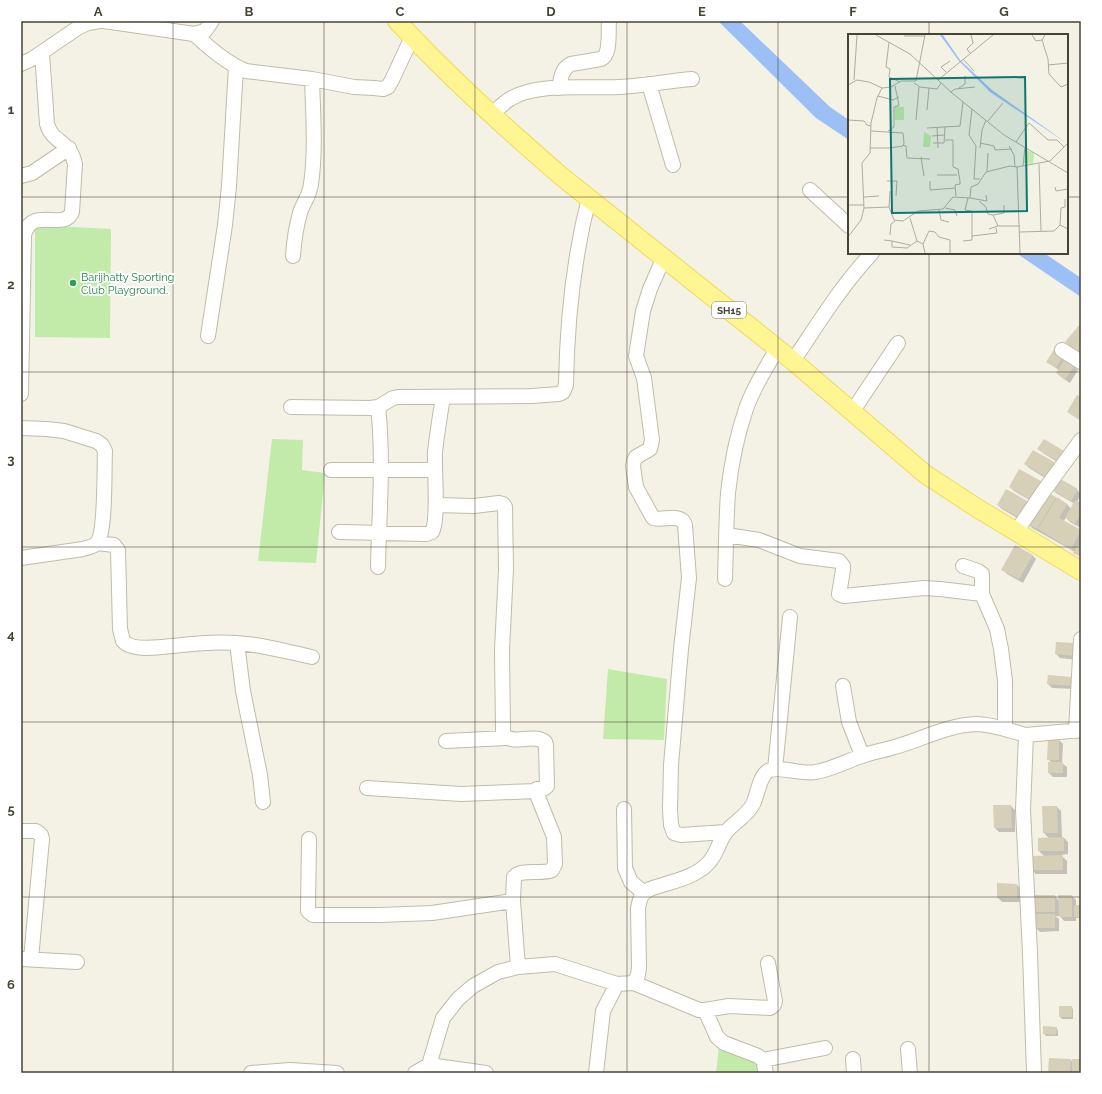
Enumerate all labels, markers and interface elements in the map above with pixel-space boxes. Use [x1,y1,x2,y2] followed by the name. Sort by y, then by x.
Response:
[94,4,103,19] text: A
[245,4,254,19] text: B
[396,4,405,19] text: C
[546,4,556,19] text: D
[698,4,706,19] text: E
[849,4,857,19] text: F
[999,4,1009,19] text: G
[848,34,1068,254] inset map
[8,102,15,117] text: 1
[81,271,174,297] place label: Barijhatty Sporting Club Playground.
[7,277,15,292] text: 2
[68,278,78,288] marker: Barijhatty Sporting Club Playground.
[712,302,746,318] road number: SH15
[7,452,15,467] text: 3
[7,627,15,642] text: 4
[7,802,15,817] text: 5
[7,977,15,992] text: 6

